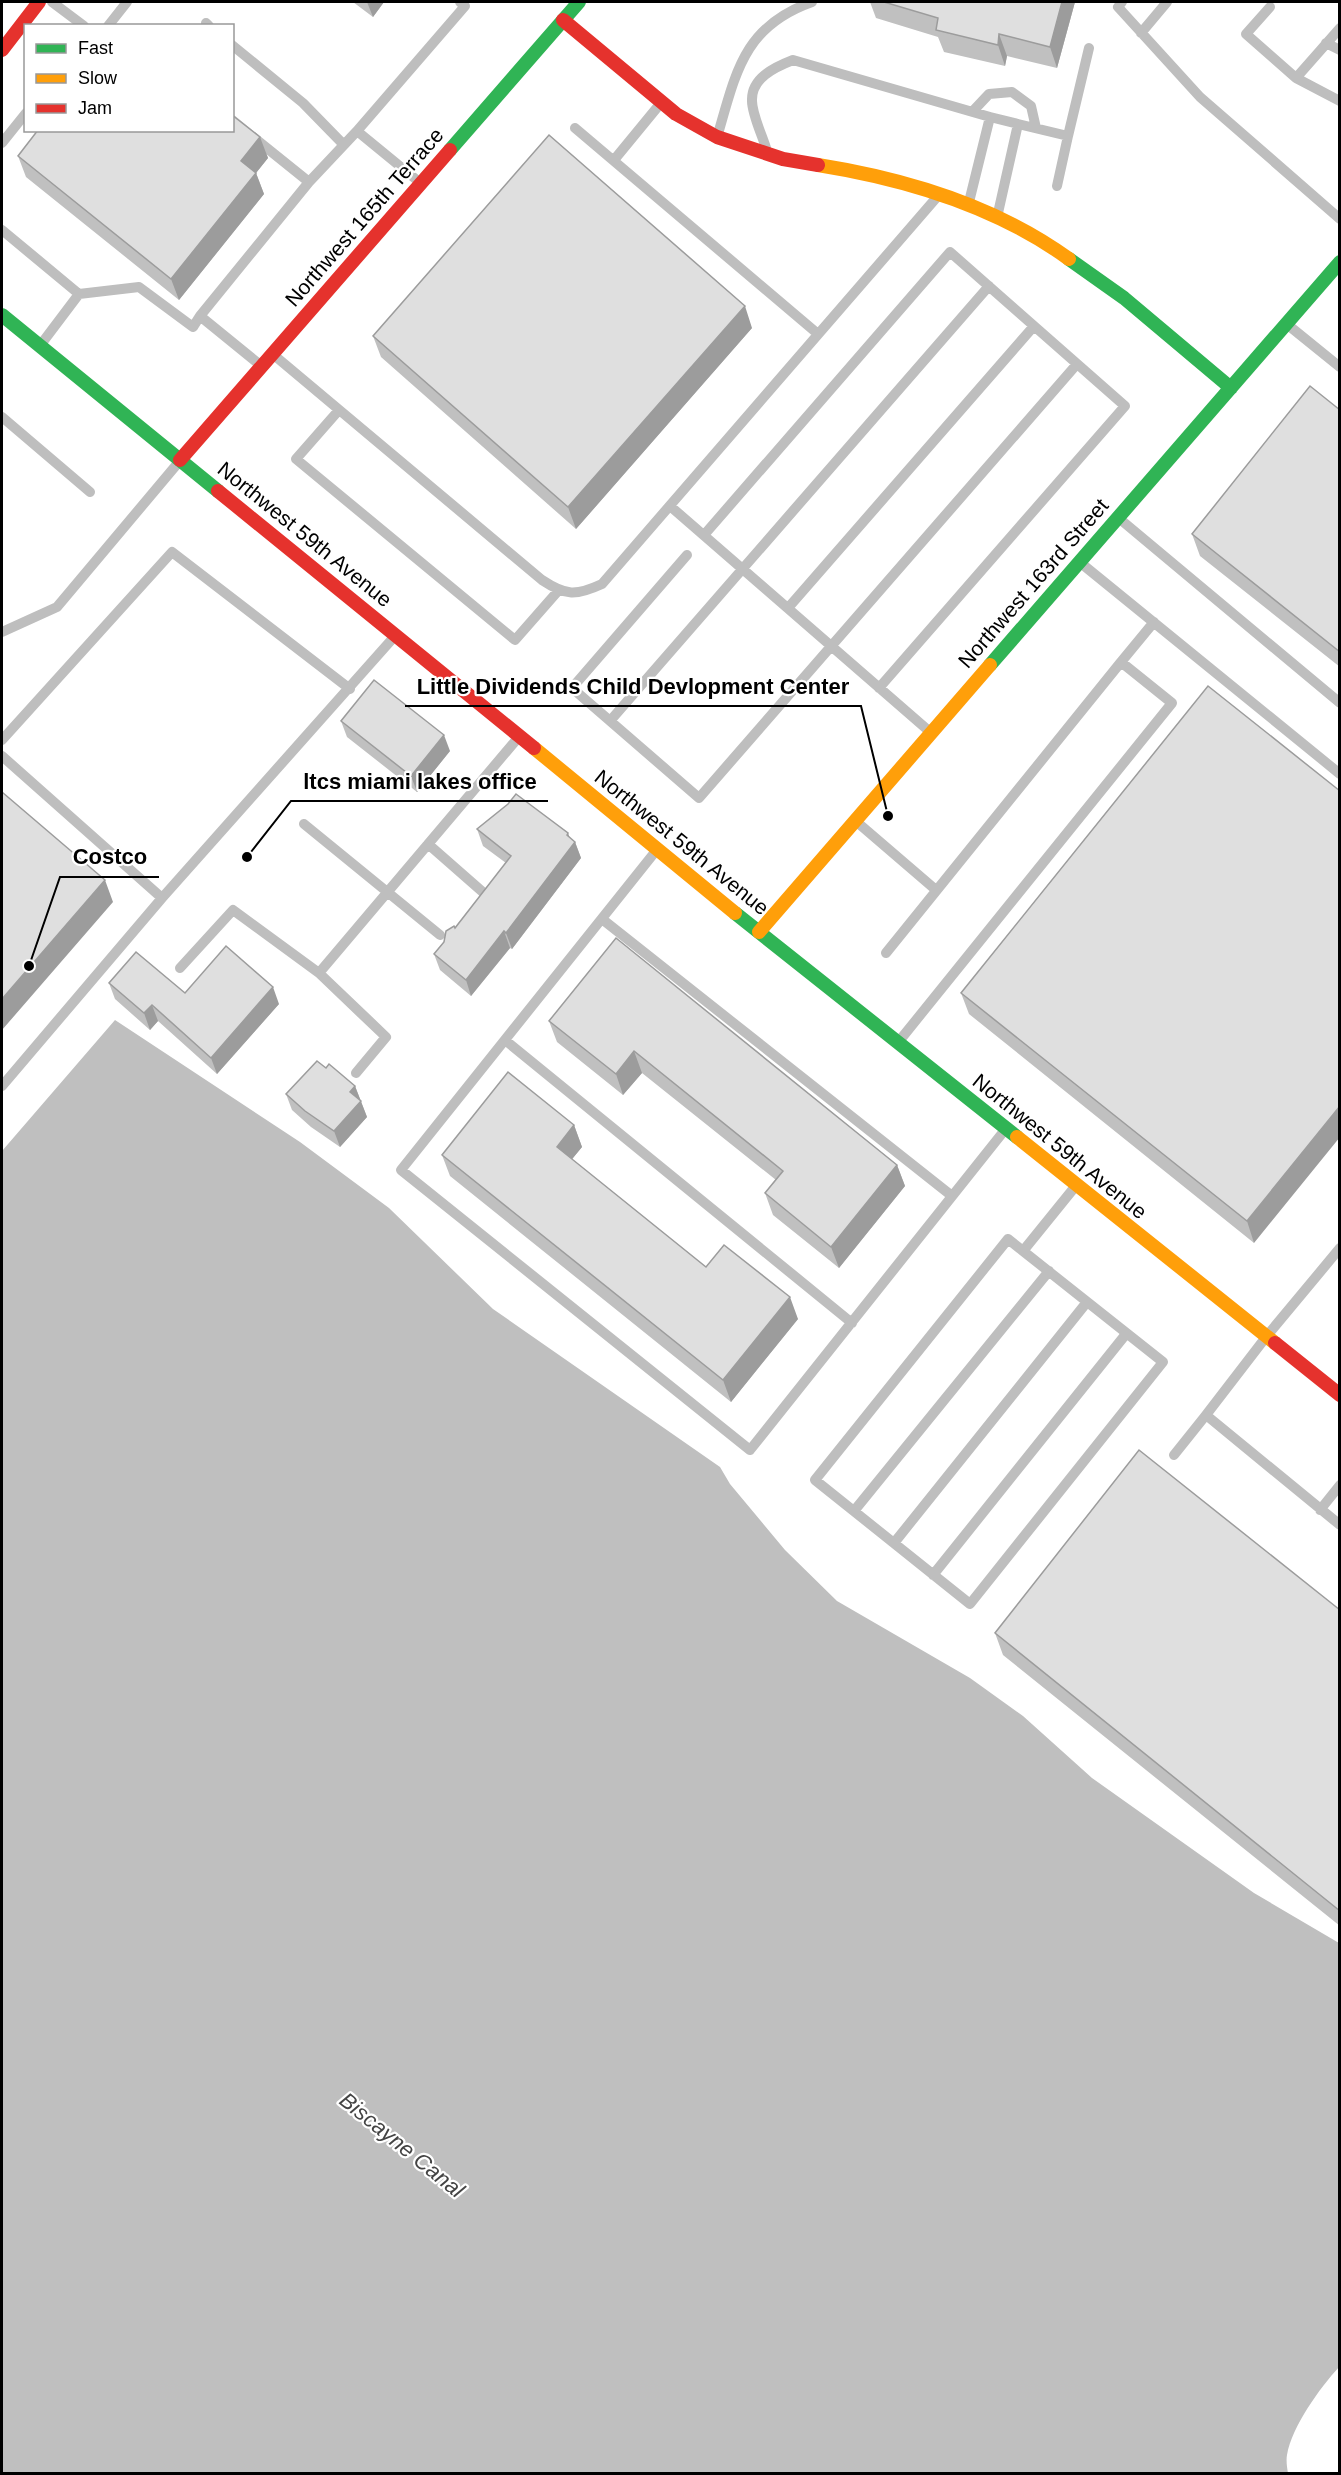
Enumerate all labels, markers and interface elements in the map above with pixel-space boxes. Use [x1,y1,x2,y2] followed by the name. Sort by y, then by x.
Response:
[24,24,234,132] legend
[78,38,113,58] text: Fast
[78,68,118,88] text: Slow
[78,98,112,118] text: Jam
[280,123,448,311] street label: Northwest 165th Terrace
[214,457,396,611] street label: Northwest 59th Avenue
[953,494,1113,672] street label: Northwest 163rd Street
[405,666,861,706] callout: Little Dividends Child Devlopment Center
[417,674,850,699] text: Little Dividends Child Devlopment Center
[291,761,548,801] callout: ltcs miami lakes office
[591,765,773,919] street label: Northwest 59th Avenue
[303,769,537,794] text: ltcs miami lakes office
[60,837,159,877] callout: Costco
[73,844,147,869] text: Costco
[969,1069,1151,1223] street label: Northwest 59th Avenue
[335,2087,470,2204] water label: Biscayne Canal

